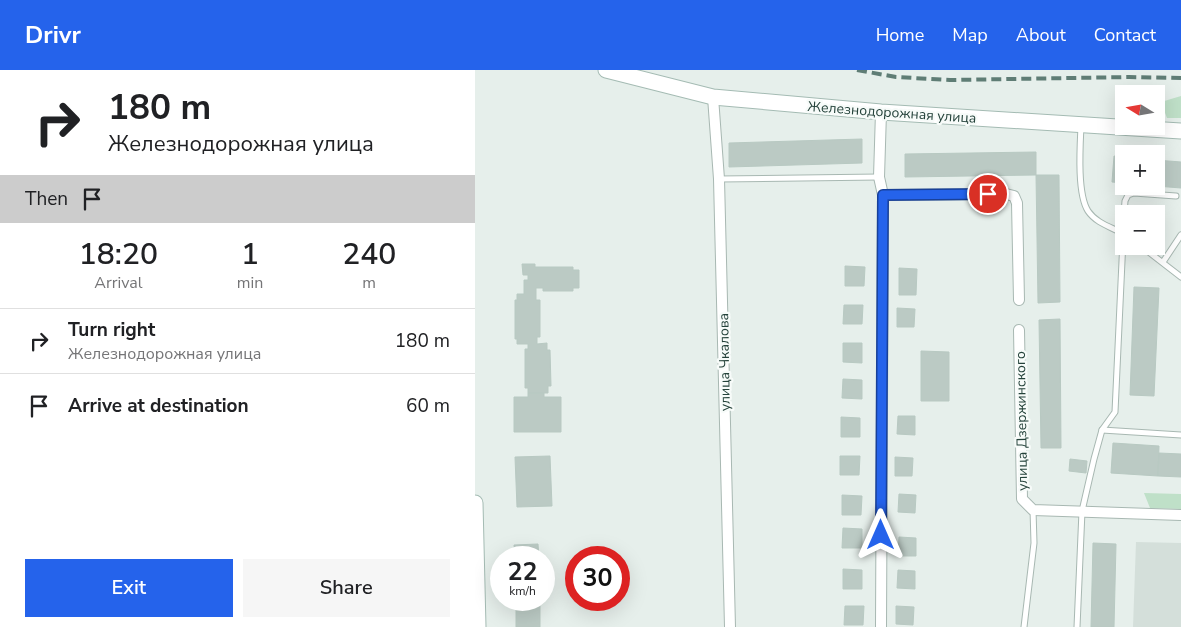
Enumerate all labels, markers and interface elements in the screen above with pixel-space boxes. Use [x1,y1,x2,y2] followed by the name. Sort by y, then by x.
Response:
[25,19,81,51] text: Drivr
[876,23,924,47] text: Home
[952,23,988,47] text: Map
[1016,23,1066,47] text: About
[1094,23,1156,47] text: Contact
[108,84,211,131] text: 180 m
[1115,85,1165,135] north arrow
[1115,85,1165,255] map controls
[25,90,90,155] icon: right
[807,97,977,128] street label: Железнодорожная улица
[108,129,374,159] text: Железнодорожная улица
[1115,145,1165,195] button: +
[967,173,1009,215] pin
[974,180,1002,208] icon: arrive
[78,185,106,213] icon: arrive
[25,186,68,212] text: Then
[1115,205,1165,255] button: −
[79,234,158,275] text: 18:20
[241,234,259,275] text: 1
[342,234,396,275] text: 240
[94,272,142,294] text: Arrival
[237,272,263,294] text: min
[362,272,376,294] text: m
[714,313,735,411] street label: улица Чкалова
[68,317,155,343] text: Turn right
[25,327,53,355] icon: right
[395,328,450,354] text: 180 m
[68,343,261,365] text: Железнодорожная улица
[1011,351,1032,491] street label: улица Дзержинского
[25,392,53,420] icon: arrive
[68,393,249,419] text: Arrive at destination
[406,393,450,419] text: 60 m
[854,508,906,560] position arrow
[565,546,630,611] speed limit sign: 30
[507,555,538,589] text: 22
[25,559,233,617] button: Exit
[243,559,450,617] button: Share
[509,583,536,599] text: km/h

